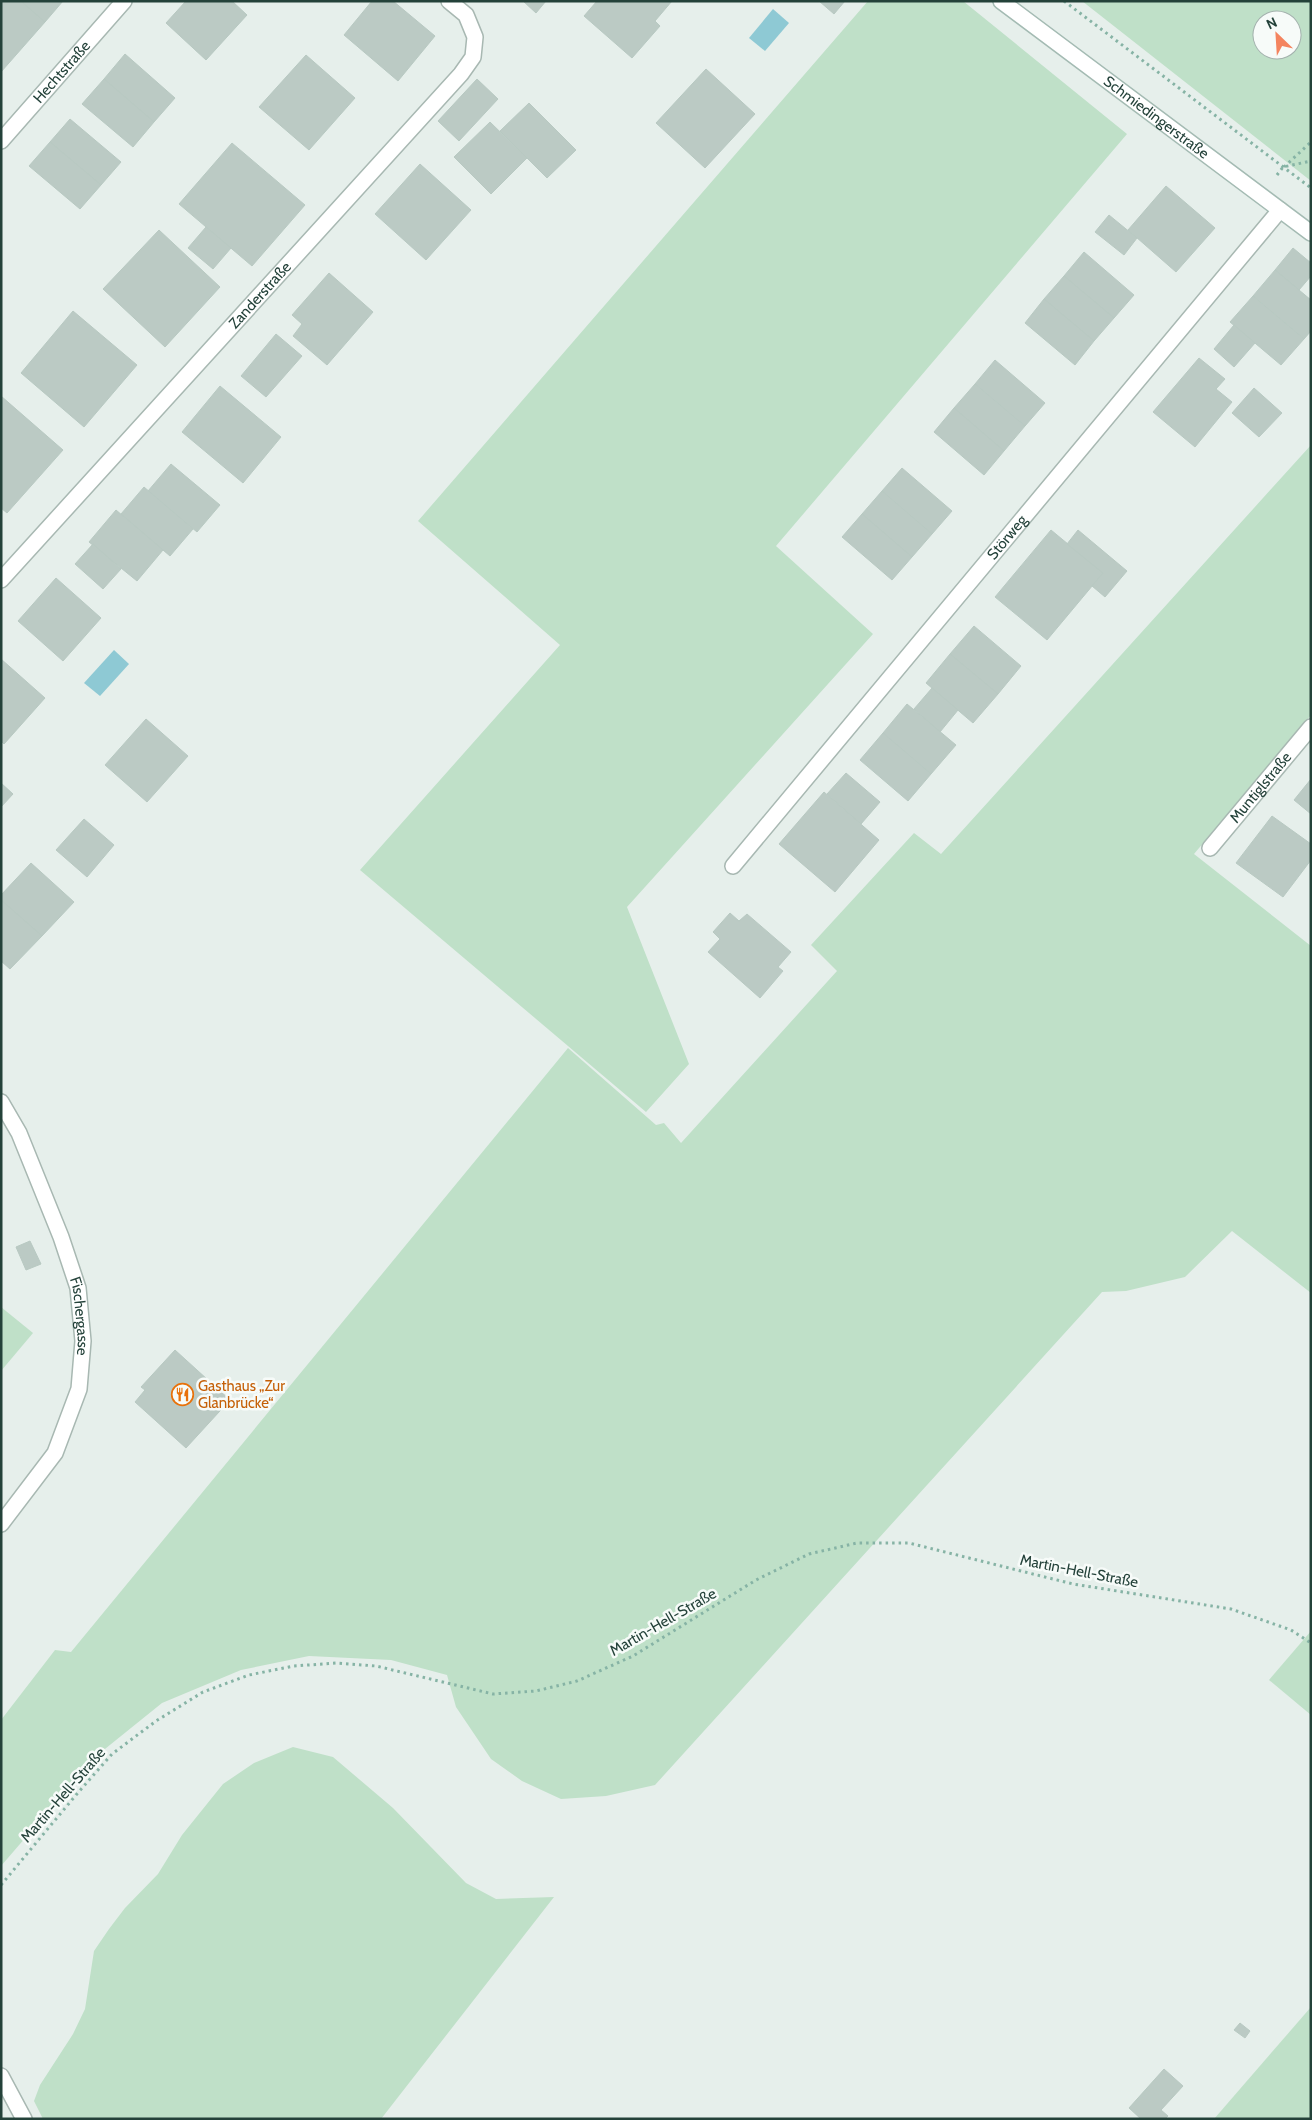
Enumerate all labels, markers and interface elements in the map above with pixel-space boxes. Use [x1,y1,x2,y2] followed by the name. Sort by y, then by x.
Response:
[1252,10,1302,60] north arrow
[1263,13,1280,33] text: N
[29,37,94,107] street label: Hechtstraße
[1100,72,1213,163] street label: Schmiedingerstraße
[225,258,295,332] street label: Zanderstraße
[983,511,1031,563] street label: Störweg
[1226,748,1296,826] street label: Muntiglstraße
[66,1274,92,1357] street label: Fischergasse
[198,1377,285,1412] place label: Gasthaus „Zur Glanbrücke“
[170,1383,194,1407] restaurant icon: Gasthaus „Zur Glanbrücke“
[1018,1551,1140,1591] street label: Martin-Hell-Straße
[607,1584,720,1660] street label: Martin-Hell-Straße
[17,1744,109,1846] street label: Martin-Hell-Straße

